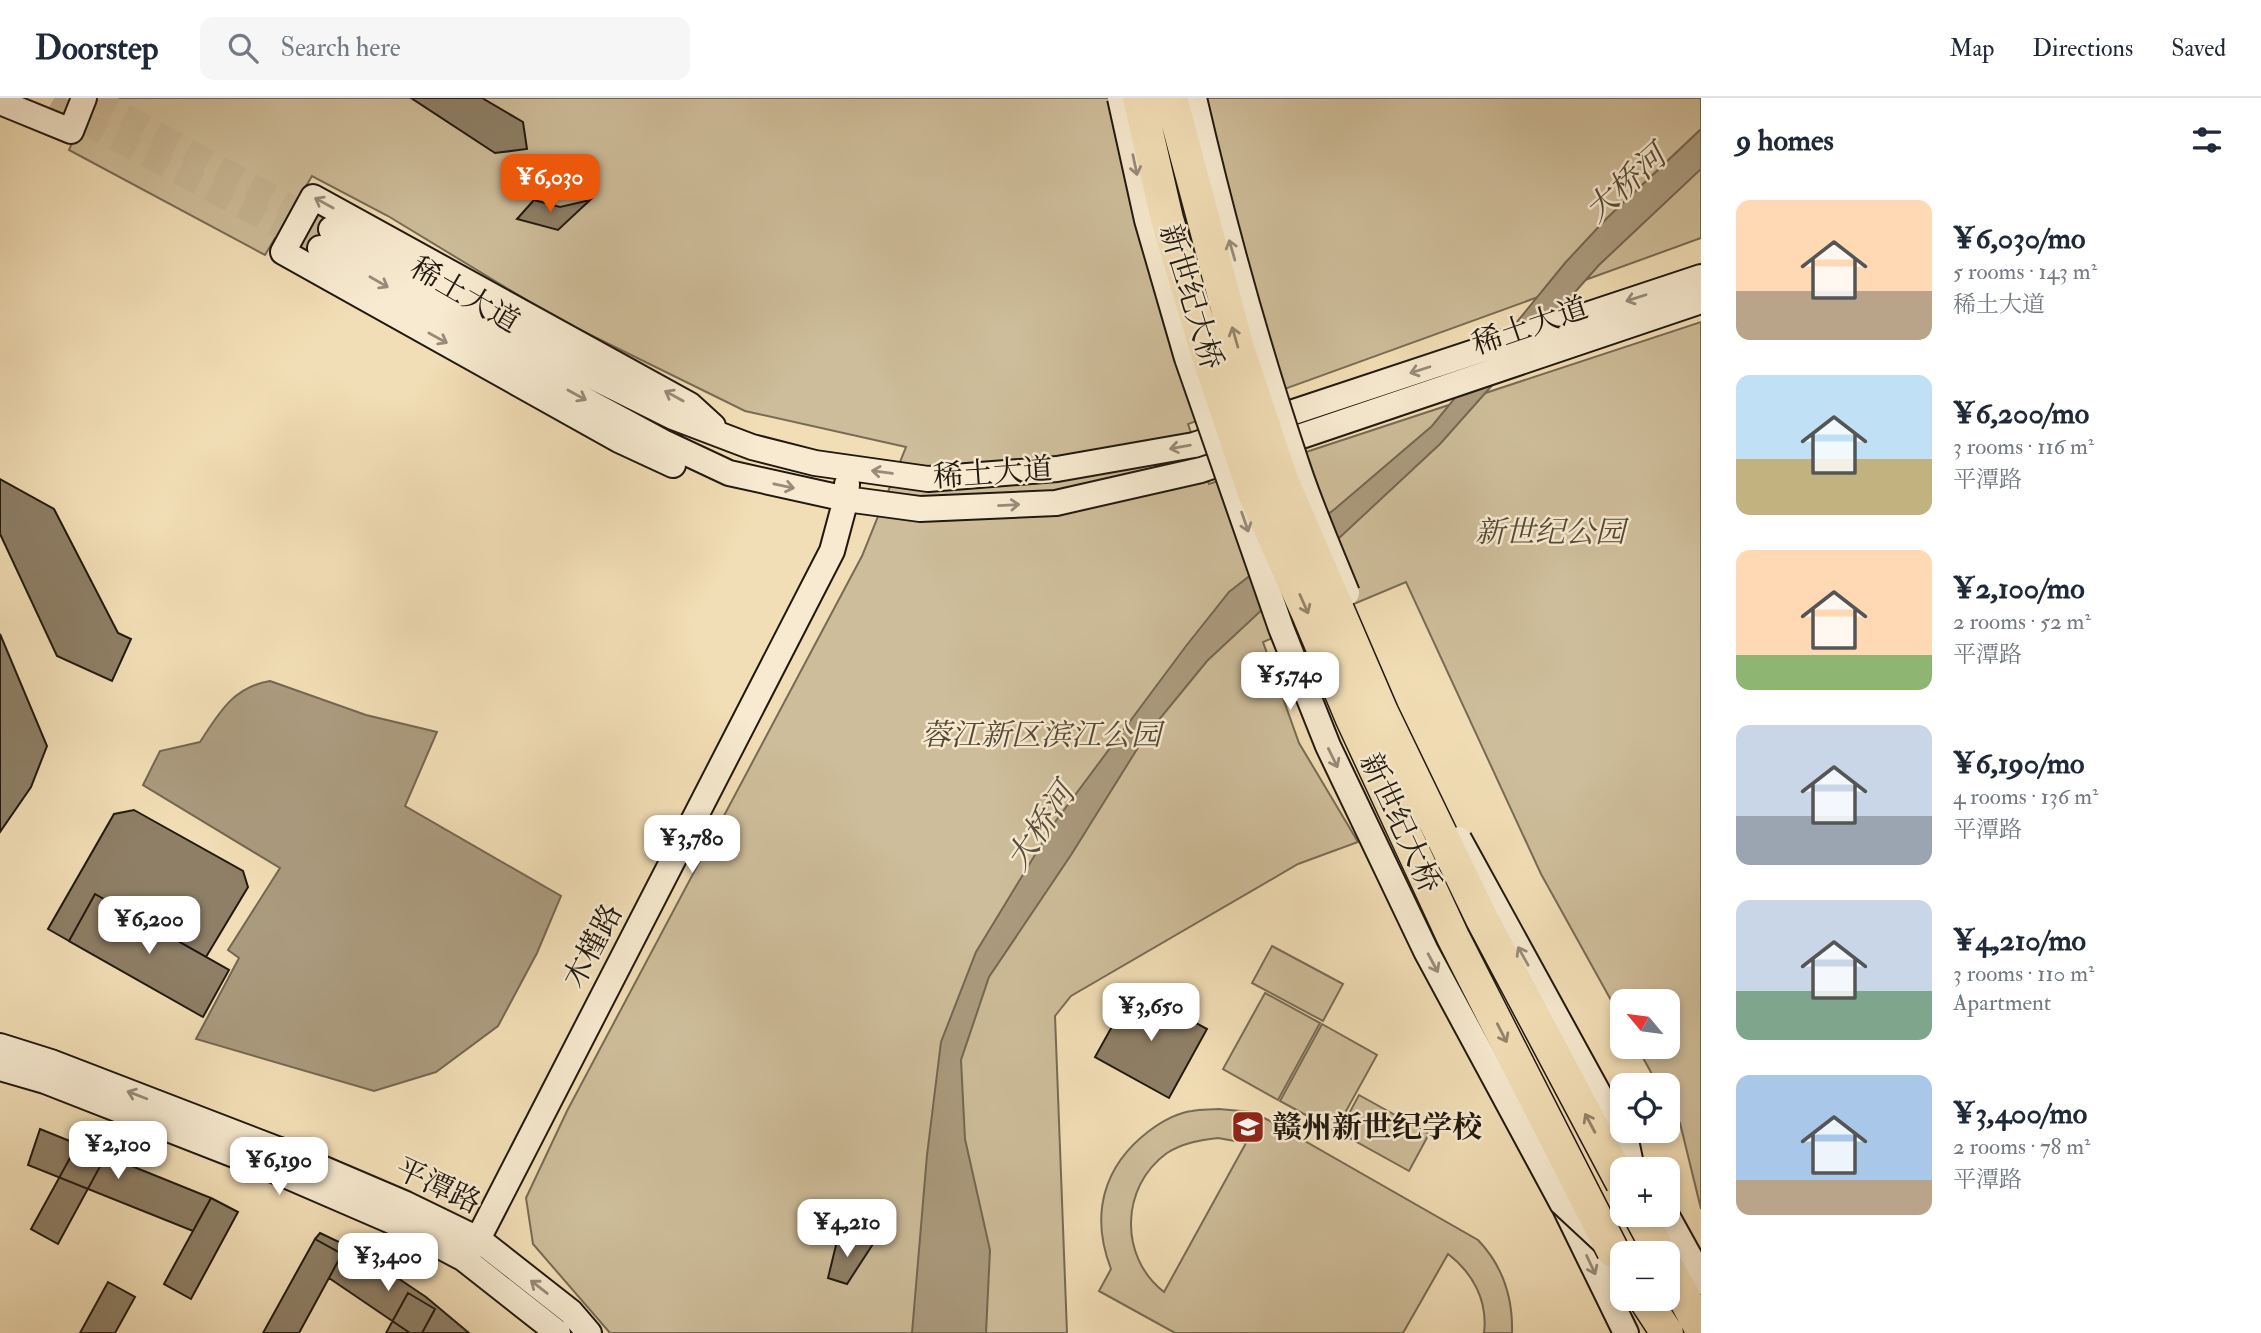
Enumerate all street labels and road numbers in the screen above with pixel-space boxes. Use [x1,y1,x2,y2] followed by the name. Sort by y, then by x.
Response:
[1151,220,1231,374] street label: 新世纪大桥
[404,249,526,341] street label: 稀土大道
[1467,289,1593,363] street label: 稀土大道
[932,450,1054,496] street label: 稀土大道
[1352,747,1448,899] street label: 新世纪大桥
[556,898,630,994] street label: 木槿路
[389,1150,487,1222] street label: 平潭路

